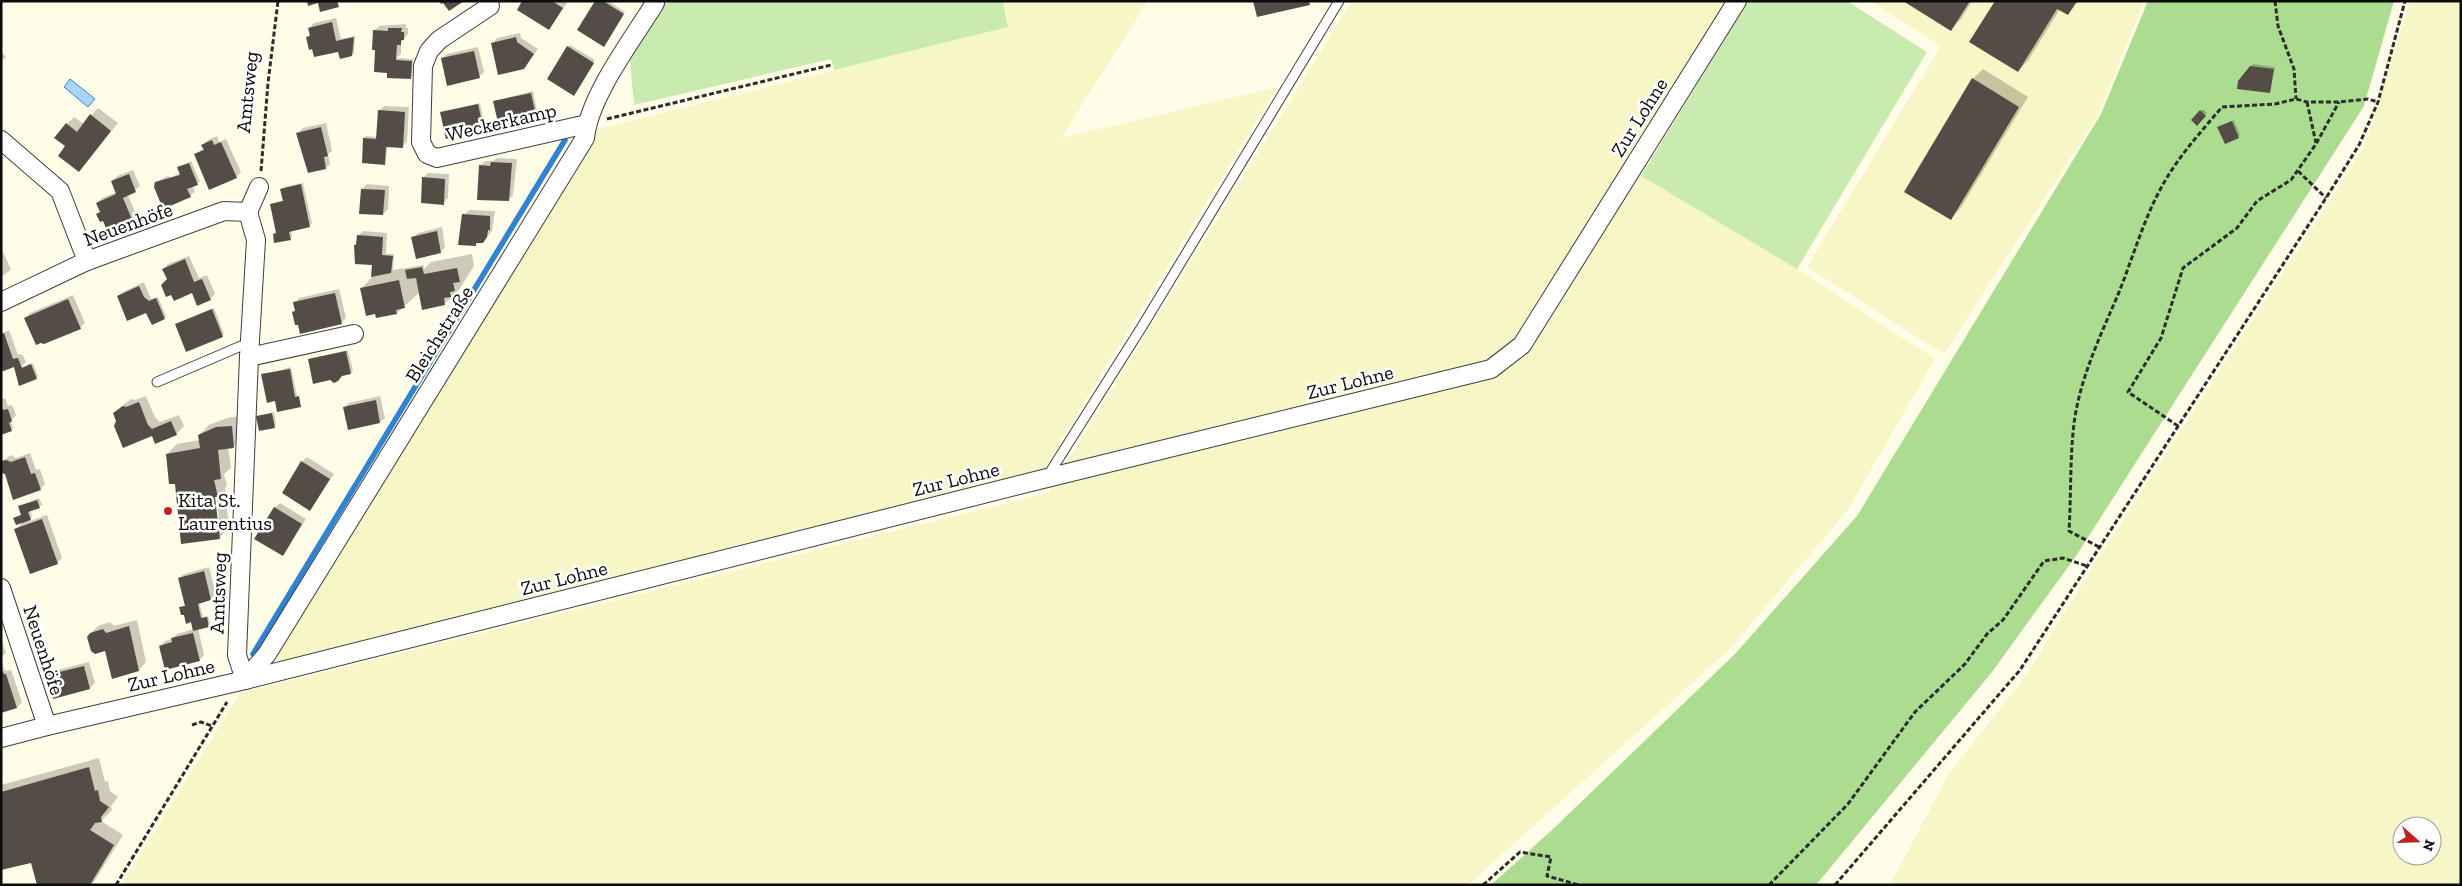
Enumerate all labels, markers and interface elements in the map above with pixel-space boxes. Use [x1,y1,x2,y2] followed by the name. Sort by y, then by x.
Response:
[231,50,263,134] street label: Amtsweg
[1605,73,1673,161] street label: Zur Lohne
[444,98,558,146] street label: Weckerkamp
[80,197,176,251] street label: Neuenhöfe
[400,281,478,387] street label: Bleichstraße
[1304,360,1396,404] street label: Zur Lohne
[910,457,1002,501] street label: Zur Lohne
[178,488,272,535] place label: Kita St. Laurentius
[162,505,174,517] marker: Kita St. Laurentius
[205,552,231,634] street label: Amtsweg
[518,556,610,600] street label: Zur Lohne
[18,602,70,698] street label: Neuenhöfe
[125,653,217,697] street label: Zur Lohne
[2392,816,2442,866] north arrow
[2419,837,2439,854] text: N

